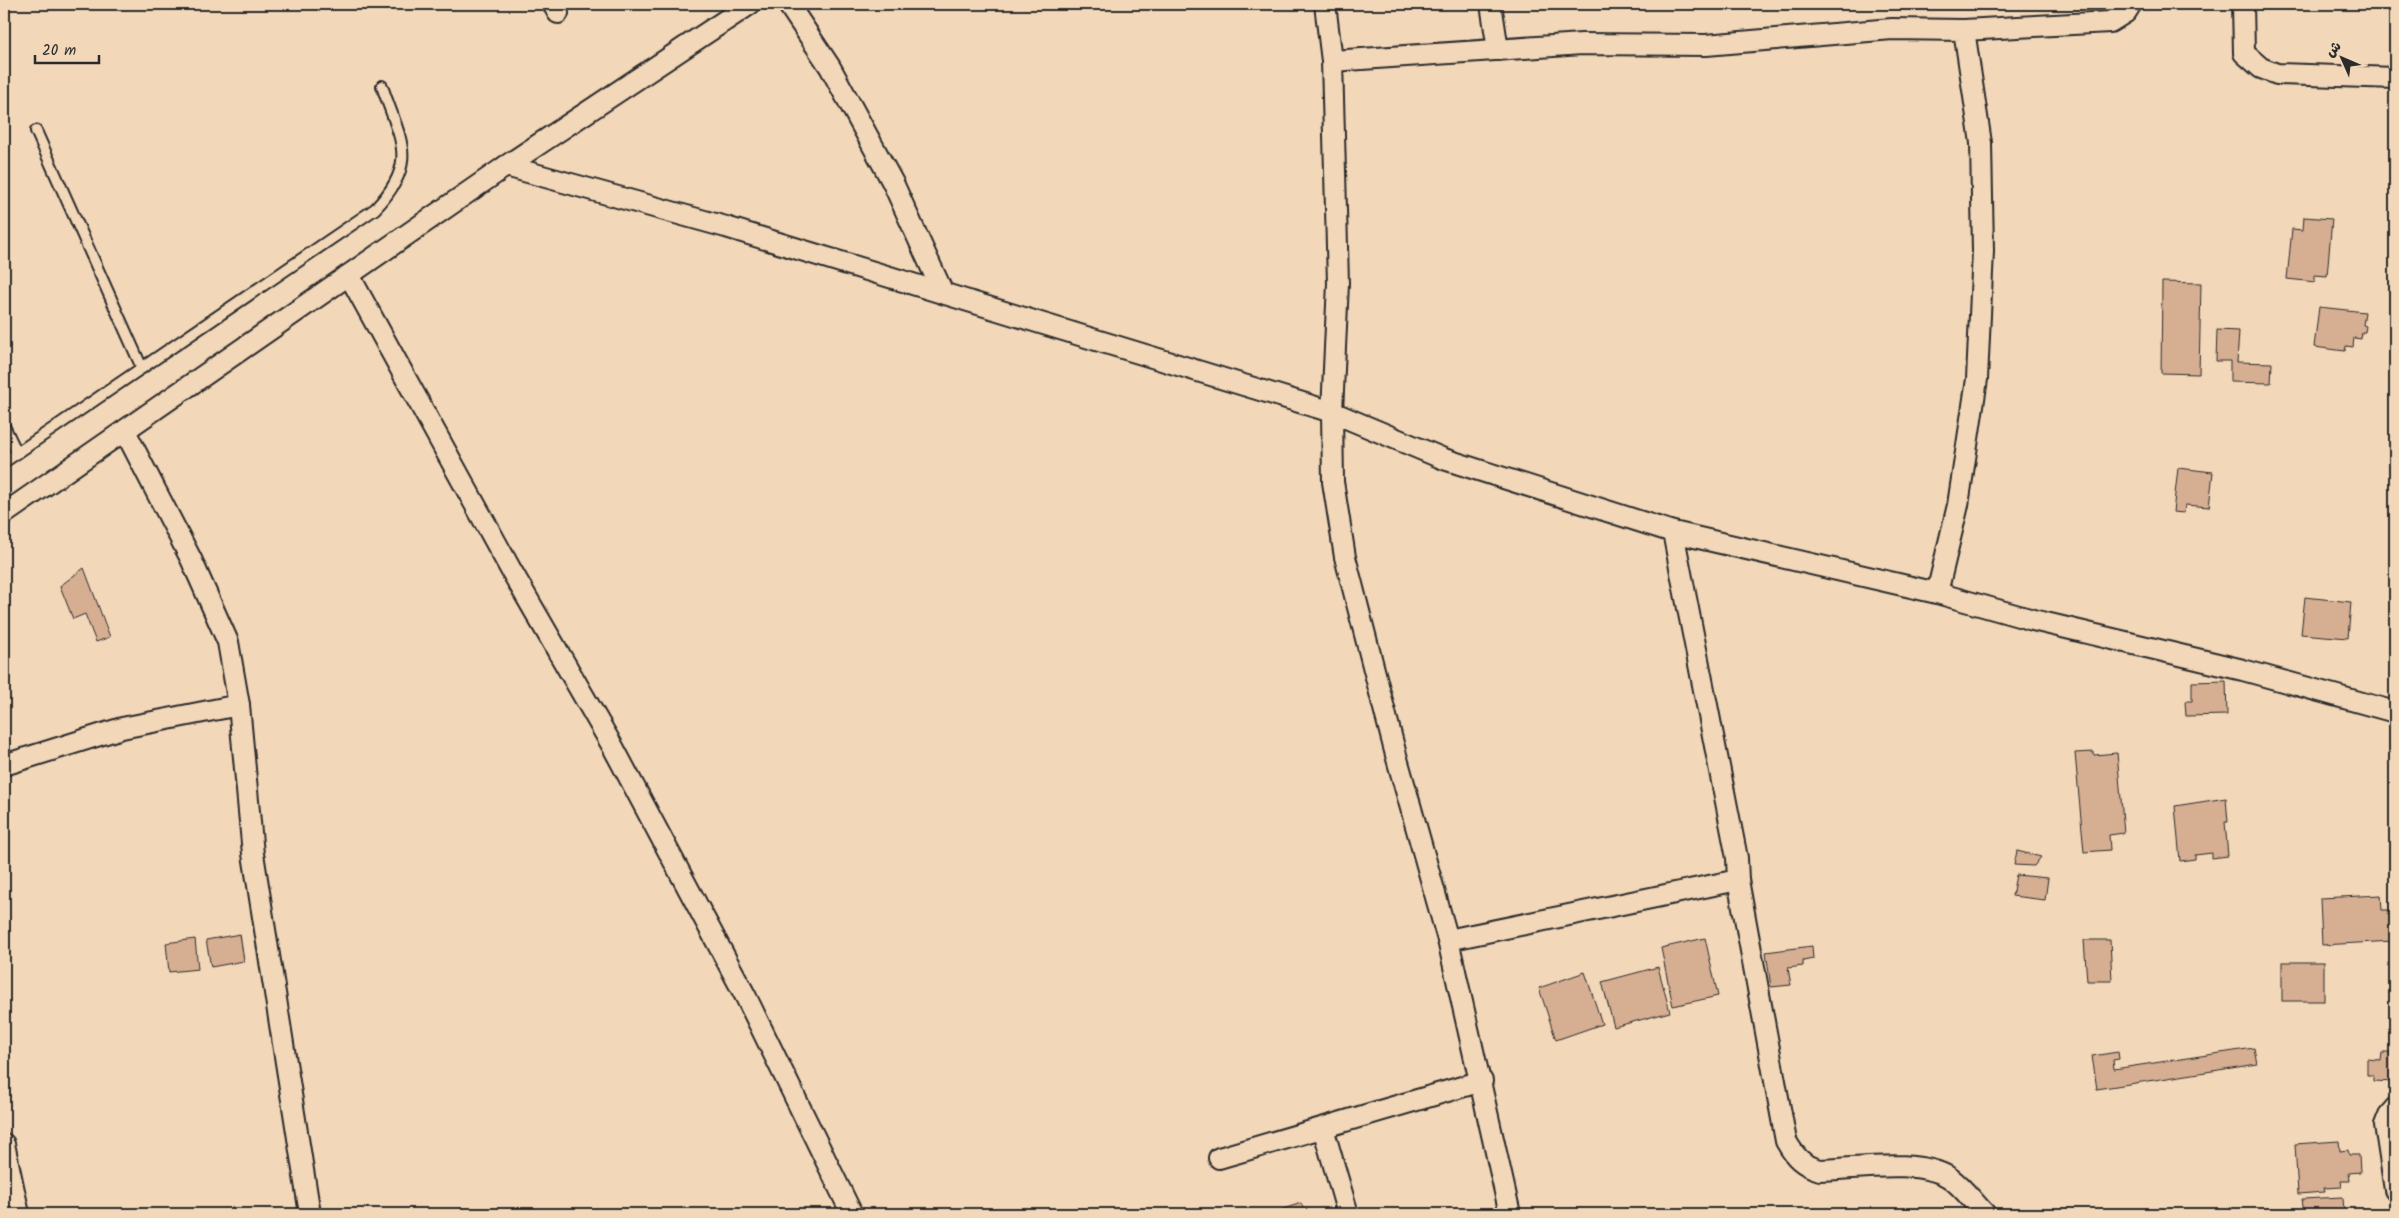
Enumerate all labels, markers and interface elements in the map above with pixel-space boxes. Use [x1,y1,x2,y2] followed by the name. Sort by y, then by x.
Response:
[35,32,99,64] scale bar
[2316,32,2366,82] north arrow
[2320,36,2347,63] text: ش
[42,39,76,63] text: 20 m

